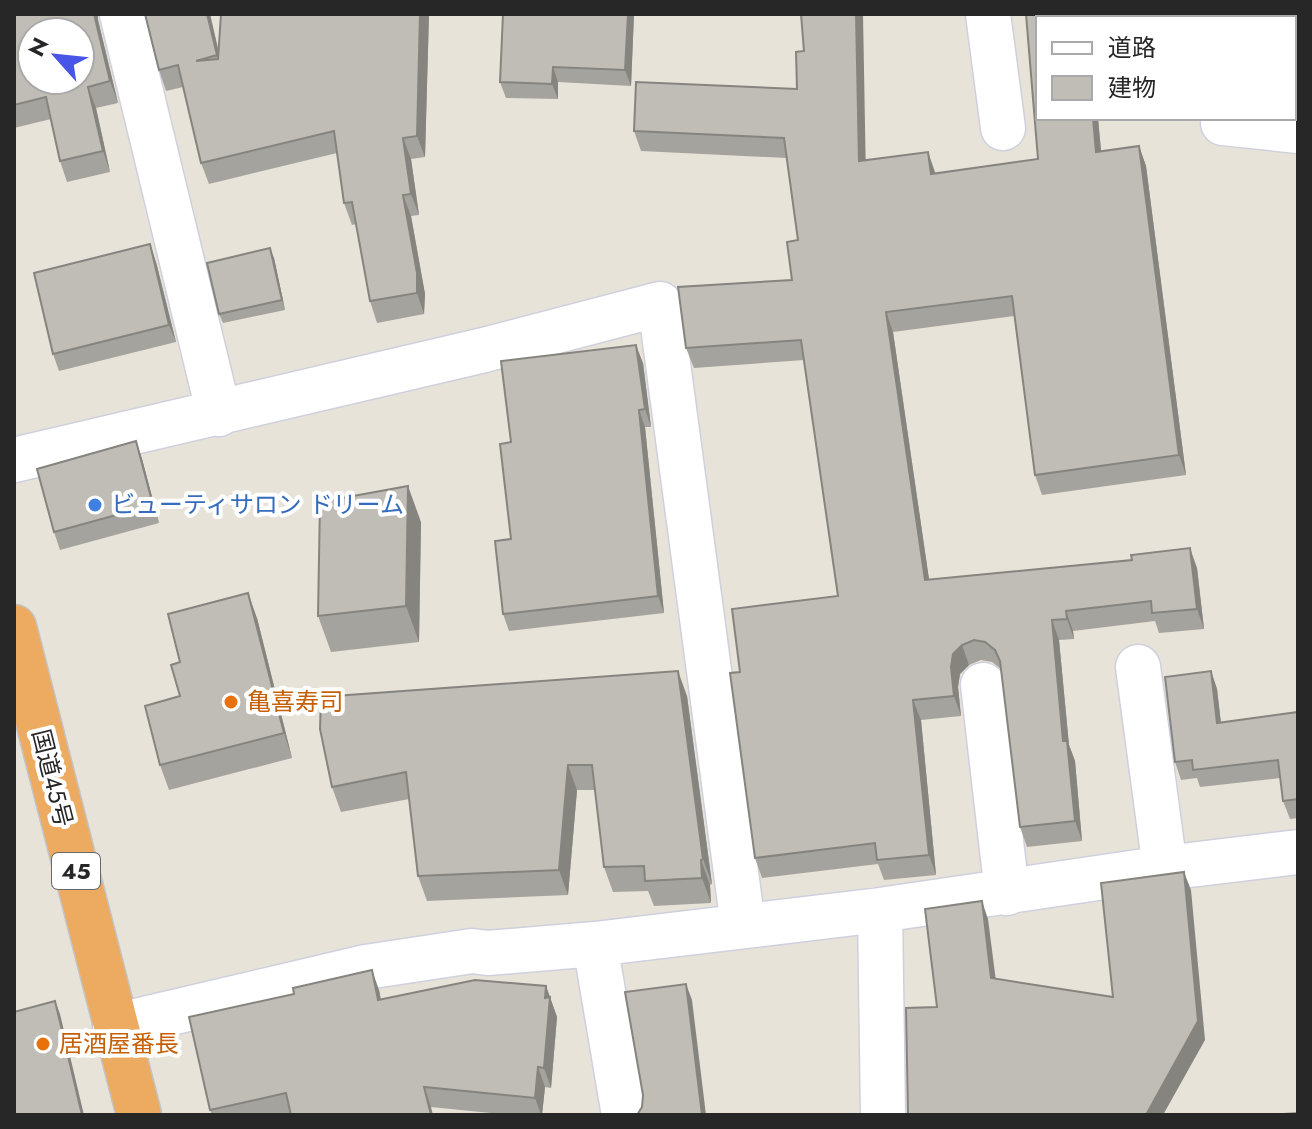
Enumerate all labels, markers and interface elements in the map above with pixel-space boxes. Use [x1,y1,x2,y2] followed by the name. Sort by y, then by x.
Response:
[16,16,96,96] north arrow
[1036,16,1296,120] legend
[1108,30,1156,65] text: 道路
[20,32,56,62] text: N
[1108,70,1156,105] text: 建物
[111,487,404,522] place label: ビューティサロン ドリーム
[86,496,104,514] marker: ビューティサロン ドリーム
[247,684,343,719] place label: 亀喜寿司
[222,693,240,711] marker: 亀喜寿司
[23,725,82,830] street label: 国道45号
[52,853,100,889] road number: 45
[59,1026,179,1061] place label: 居酒屋番長
[34,1035,52,1053] marker: 居酒屋番長

